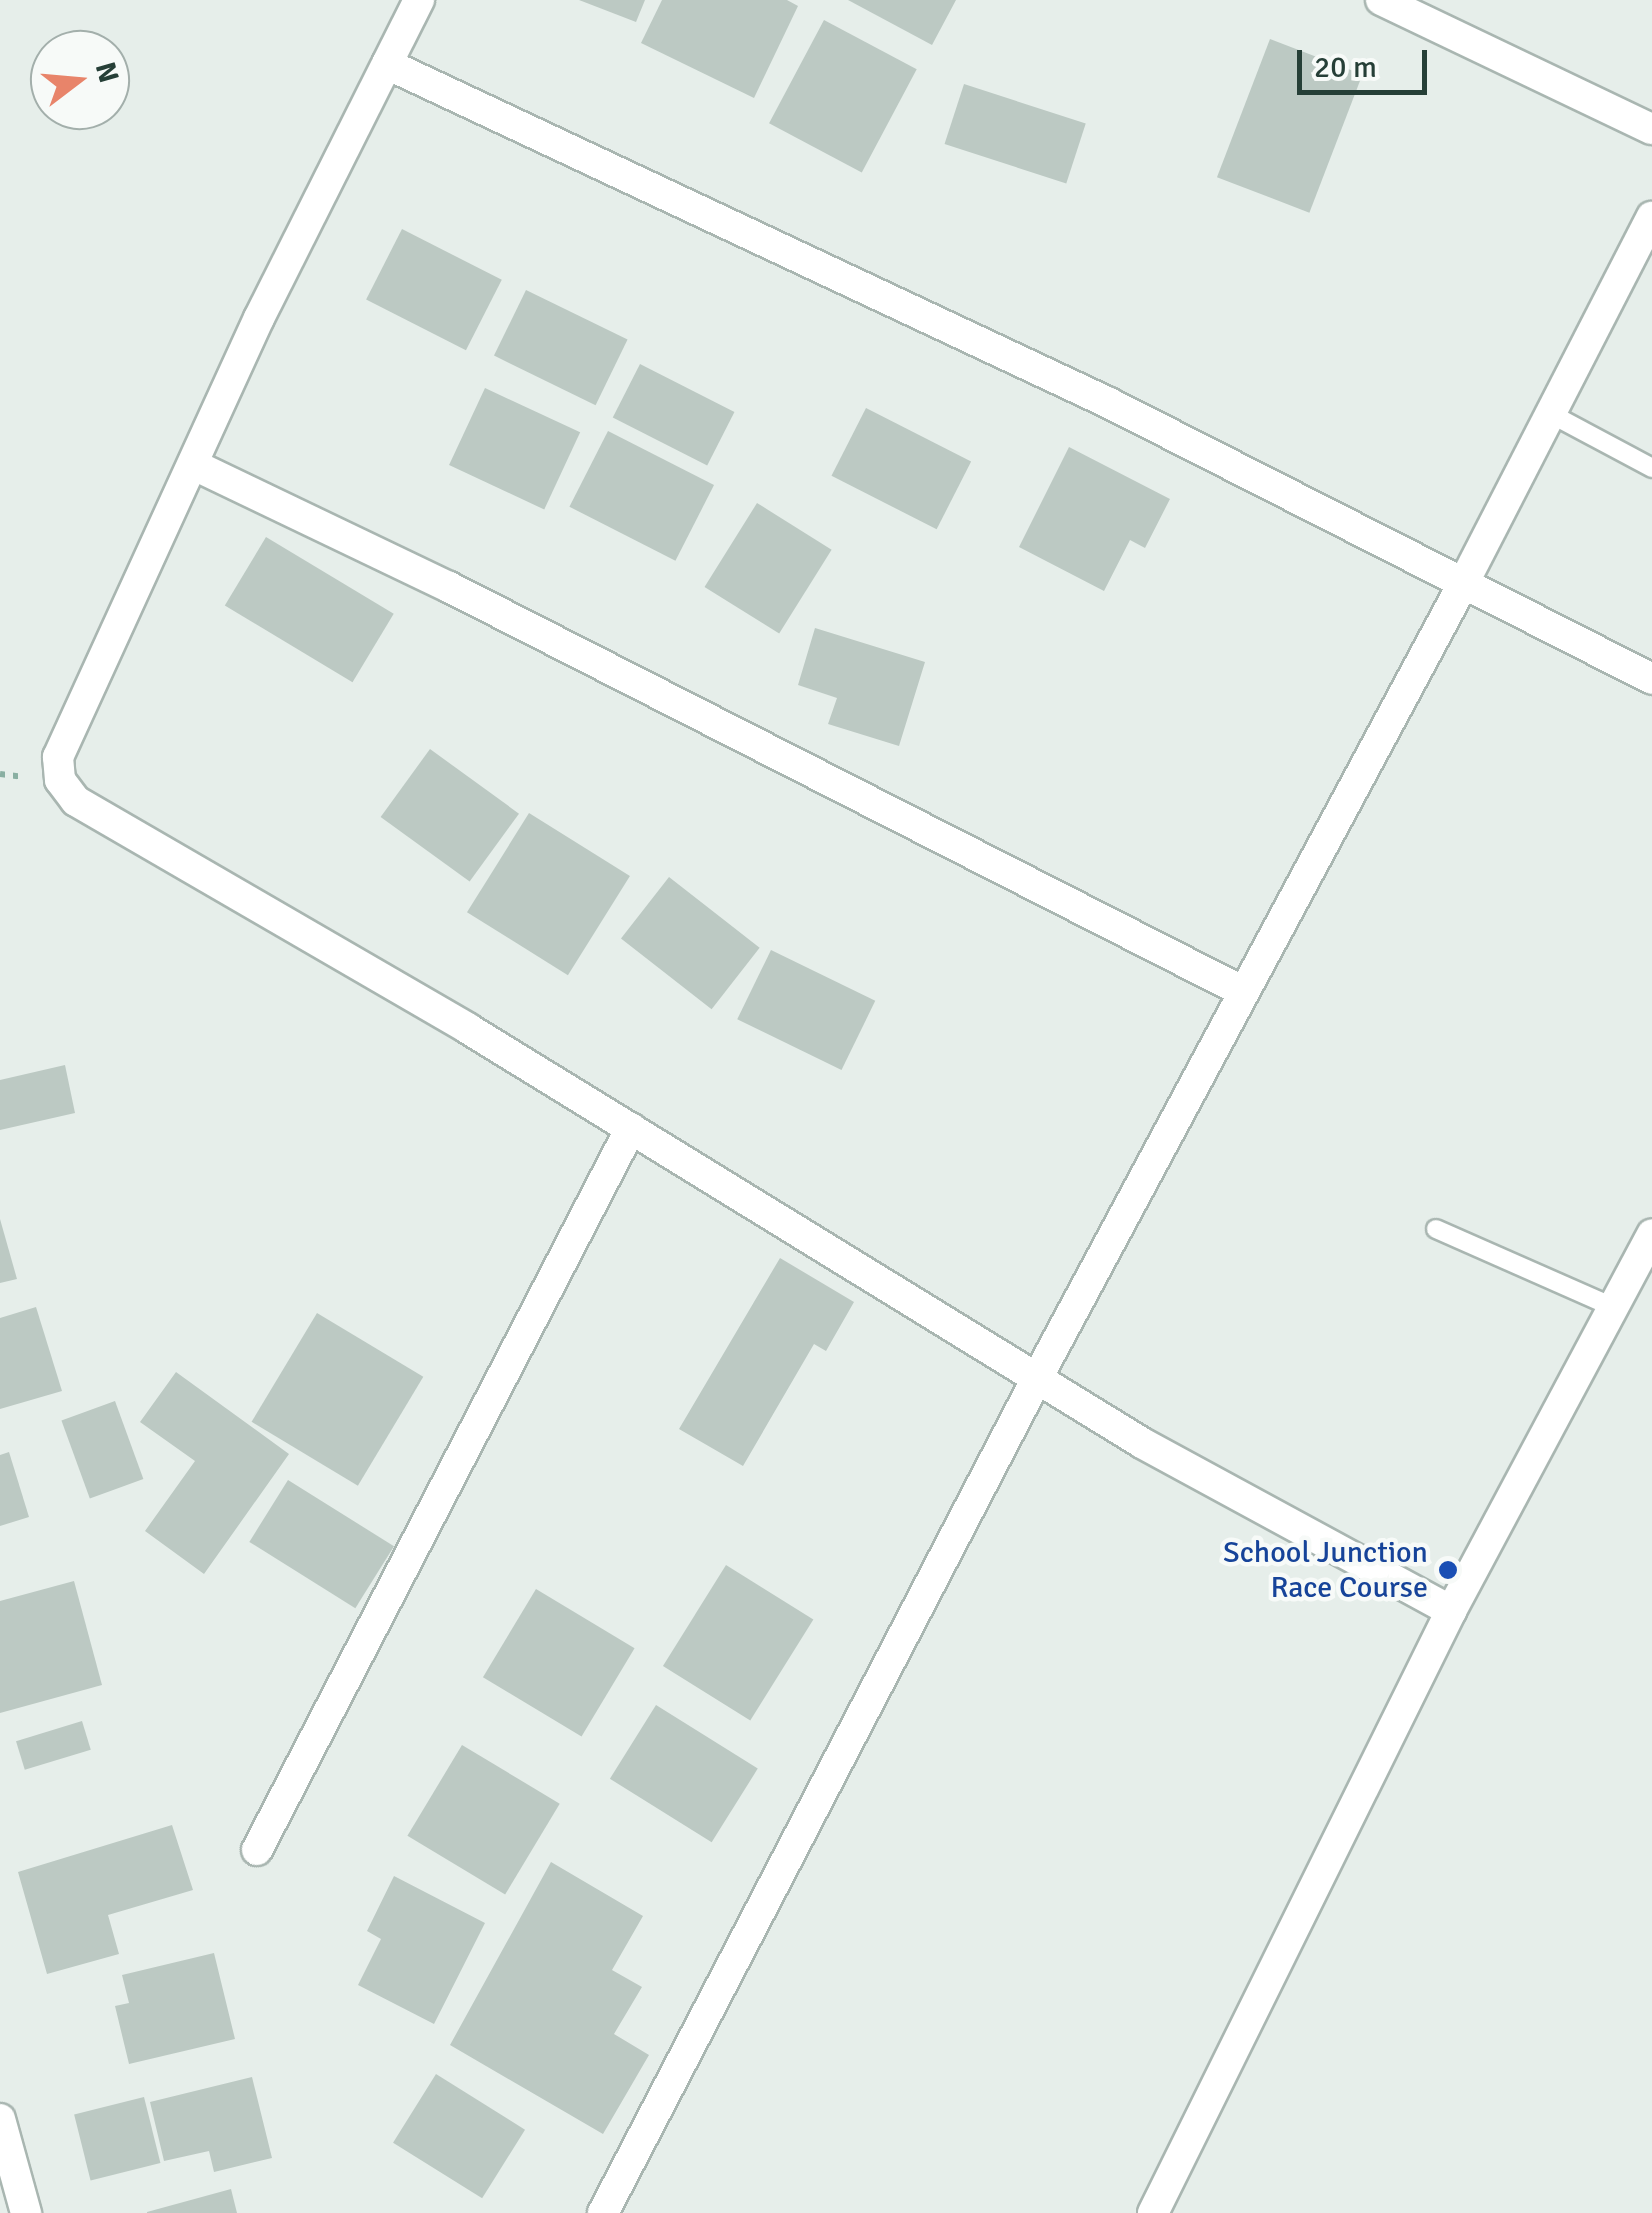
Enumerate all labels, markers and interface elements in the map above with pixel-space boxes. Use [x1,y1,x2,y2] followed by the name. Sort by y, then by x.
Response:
[30,30,130,130] north arrow
[1302,30,1432,92] scale bar
[1314,49,1377,86] text: 20 m
[88,58,126,86] text: N
[1223,1535,1428,1606] place label: School Junction Race Course
[1437,1559,1459,1581] marker: School Junction Race Course

